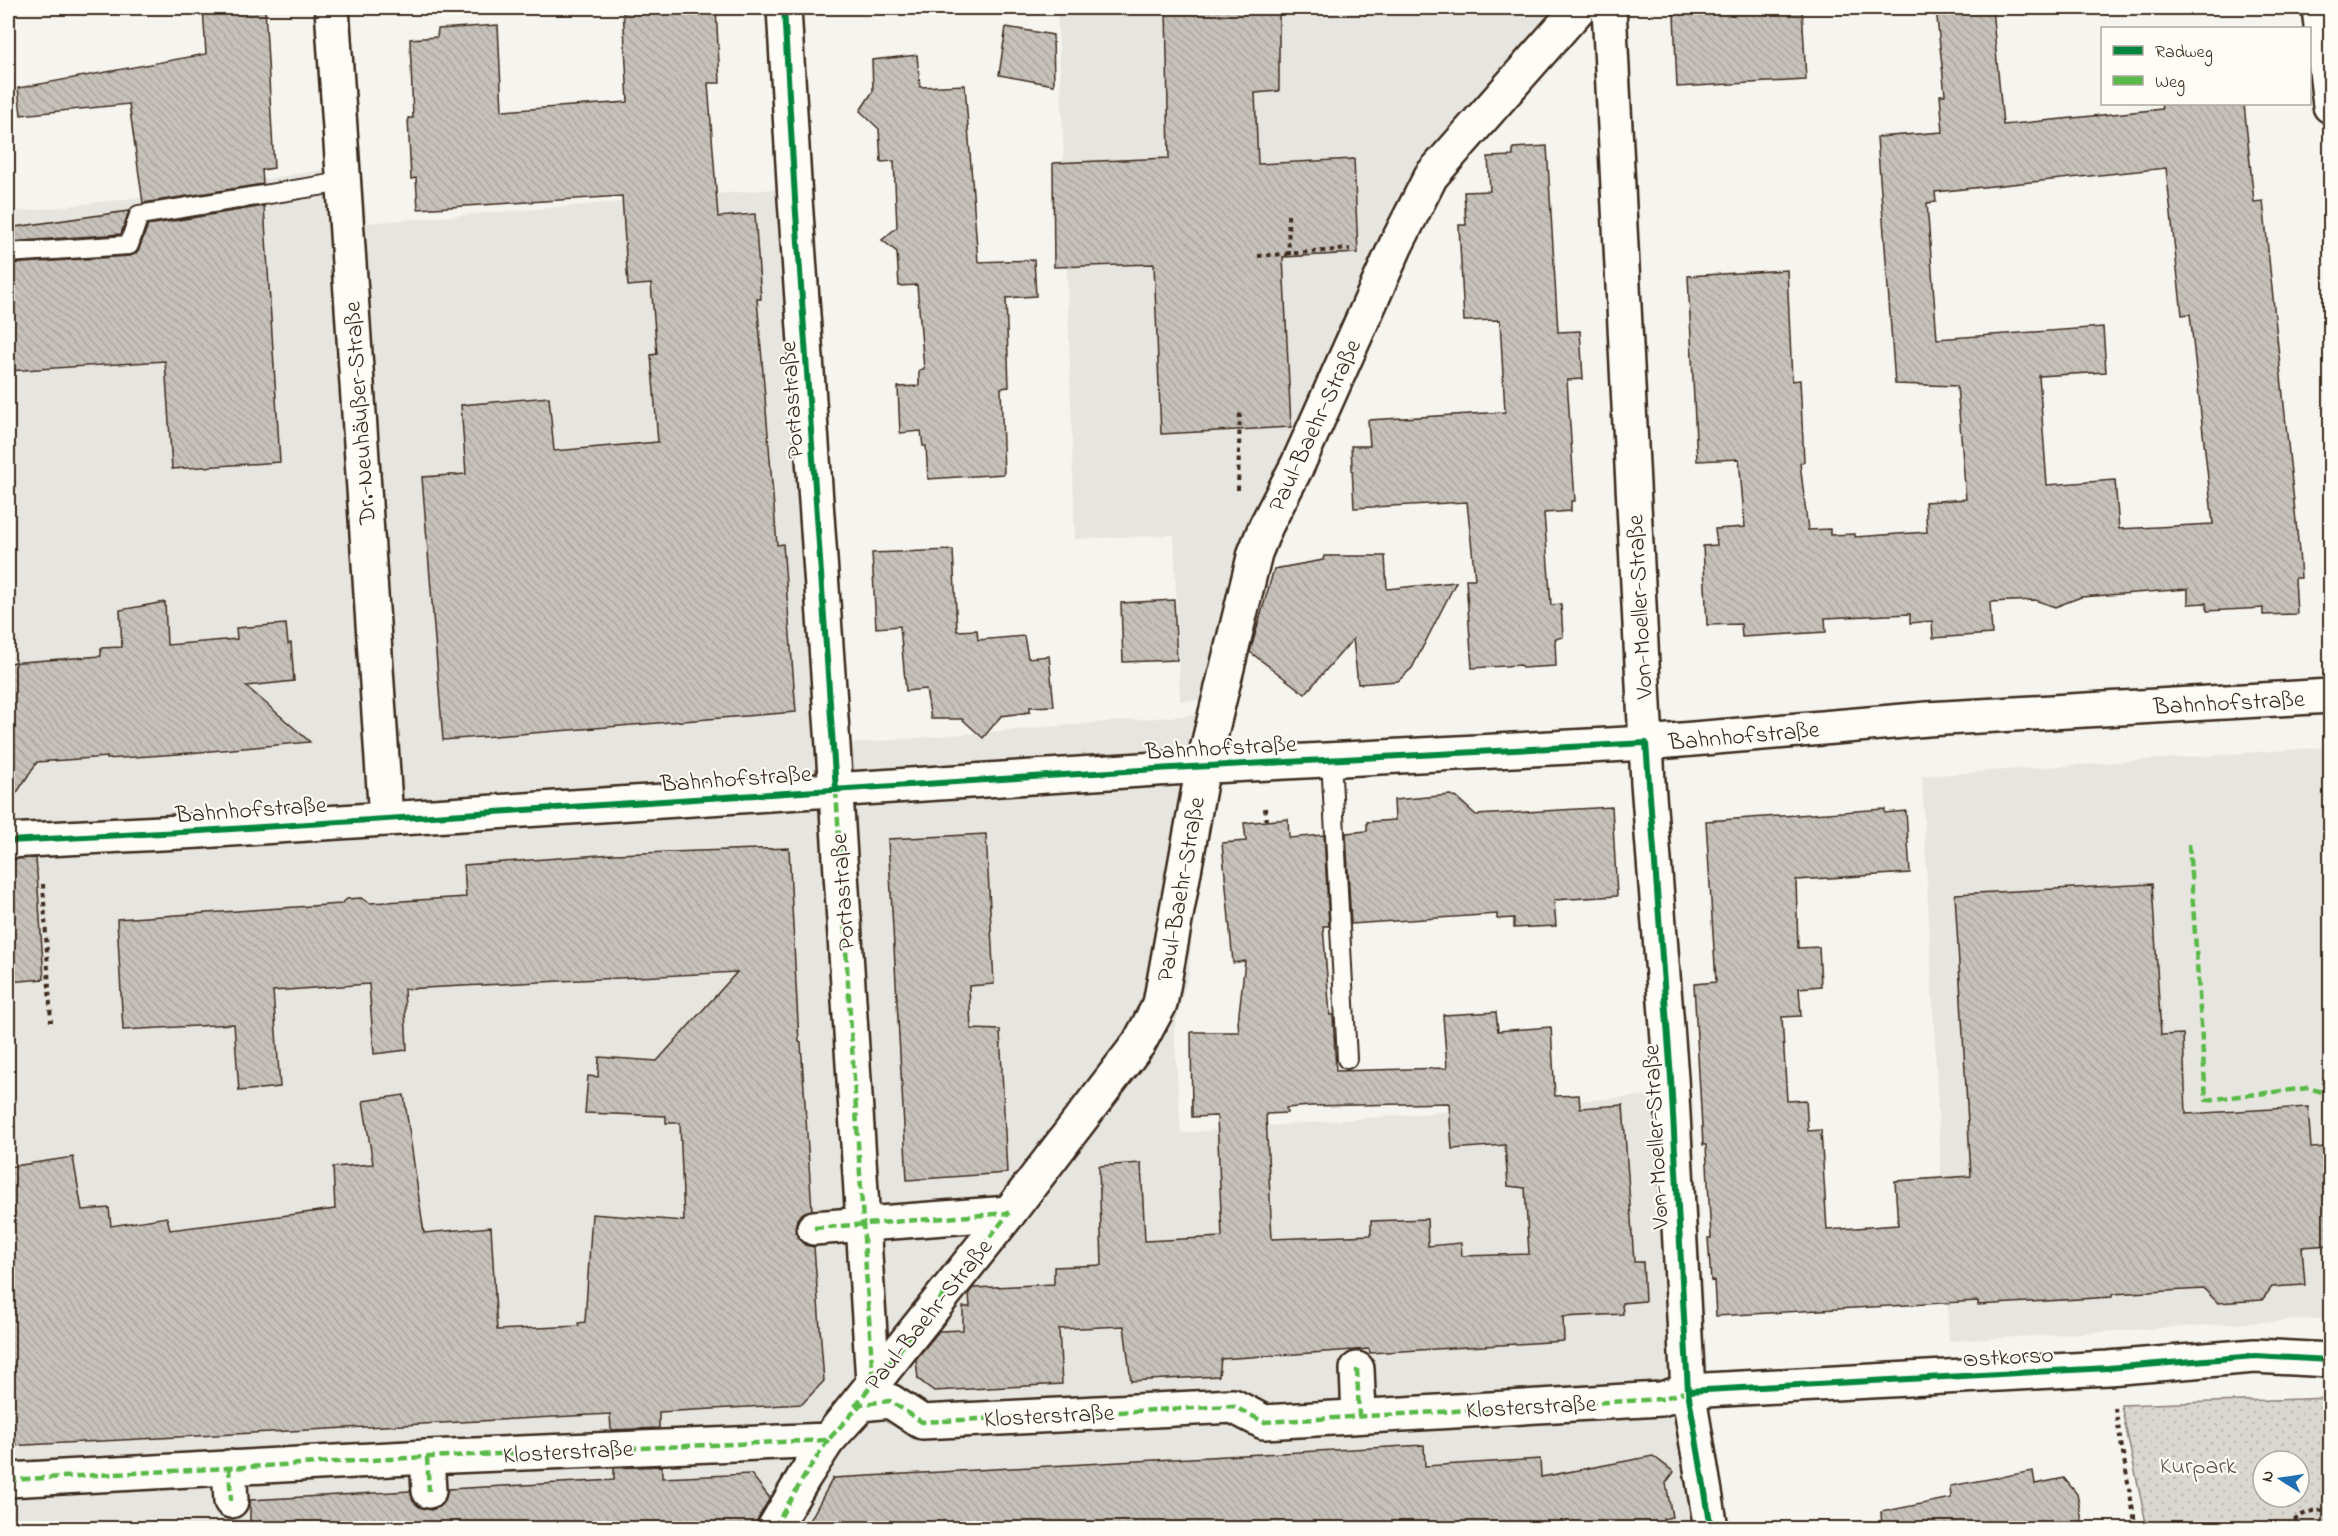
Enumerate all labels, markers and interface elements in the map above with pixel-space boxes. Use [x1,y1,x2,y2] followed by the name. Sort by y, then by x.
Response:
[2101,27,2311,105] legend
[2155,40,2213,67] text: Radweg
[2155,70,2185,97] text: Weg
[336,300,387,527] street label: Dr.-Neuhäußer-Straße
[1261,334,1372,518] street label: Paul-Baehr-Straße
[772,340,815,460] street label: Portastraße
[1619,513,1664,701] street label: Von-Moeller-Straße
[2152,683,2306,726] street label: Bahnhofstraße
[1666,713,1821,762] street label: Bahnhofstraße
[1144,728,1298,771] street label: Bahnhofstraße
[658,758,813,803] street label: Bahnhofstraße
[173,789,328,834] street label: Bahnhofstraße
[1149,794,1216,985] street label: Paul-Baehr-Straße
[823,832,866,952] street label: Portastraße
[1635,1043,1680,1231] street label: Von-Moeller-Straße
[858,1232,1003,1399] street label: Paul-Baehr-Straße
[1962,1339,2055,1378] street label: Ostkorso
[1465,1388,1598,1429] street label: Klosterstraße
[983,1397,1116,1438] street label: Klosterstraße
[502,1433,635,1474] street label: Klosterstraße
[2251,1449,2311,1509] north arrow
[2160,1450,2237,1485] park label: Kurpark
[2255,1468,2281,1484] text: N

